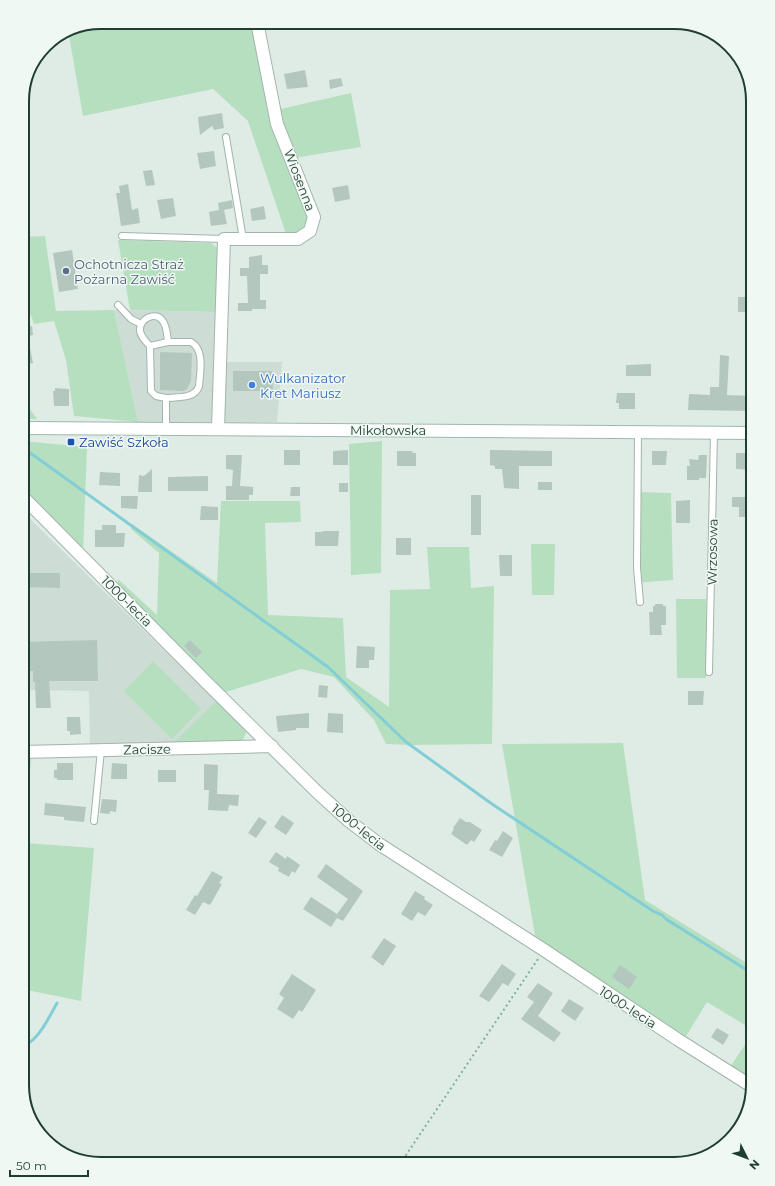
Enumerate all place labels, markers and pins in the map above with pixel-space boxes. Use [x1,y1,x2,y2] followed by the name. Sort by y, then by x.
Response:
[74,256,184,287] place label: Ochotnicza Straż Pożarna Zawiść
[61,266,71,276] marker: Ochotnicza Straż Pożarna Zawiść
[260,370,347,401] place label: Wulkanizator Kret Mariusz
[247,380,257,390] marker: Wulkanizator Kret Mariusz
[79,434,169,450] place label: Zawiść Szkoła
[66,437,76,447] marker: Zawiść Szkoła

